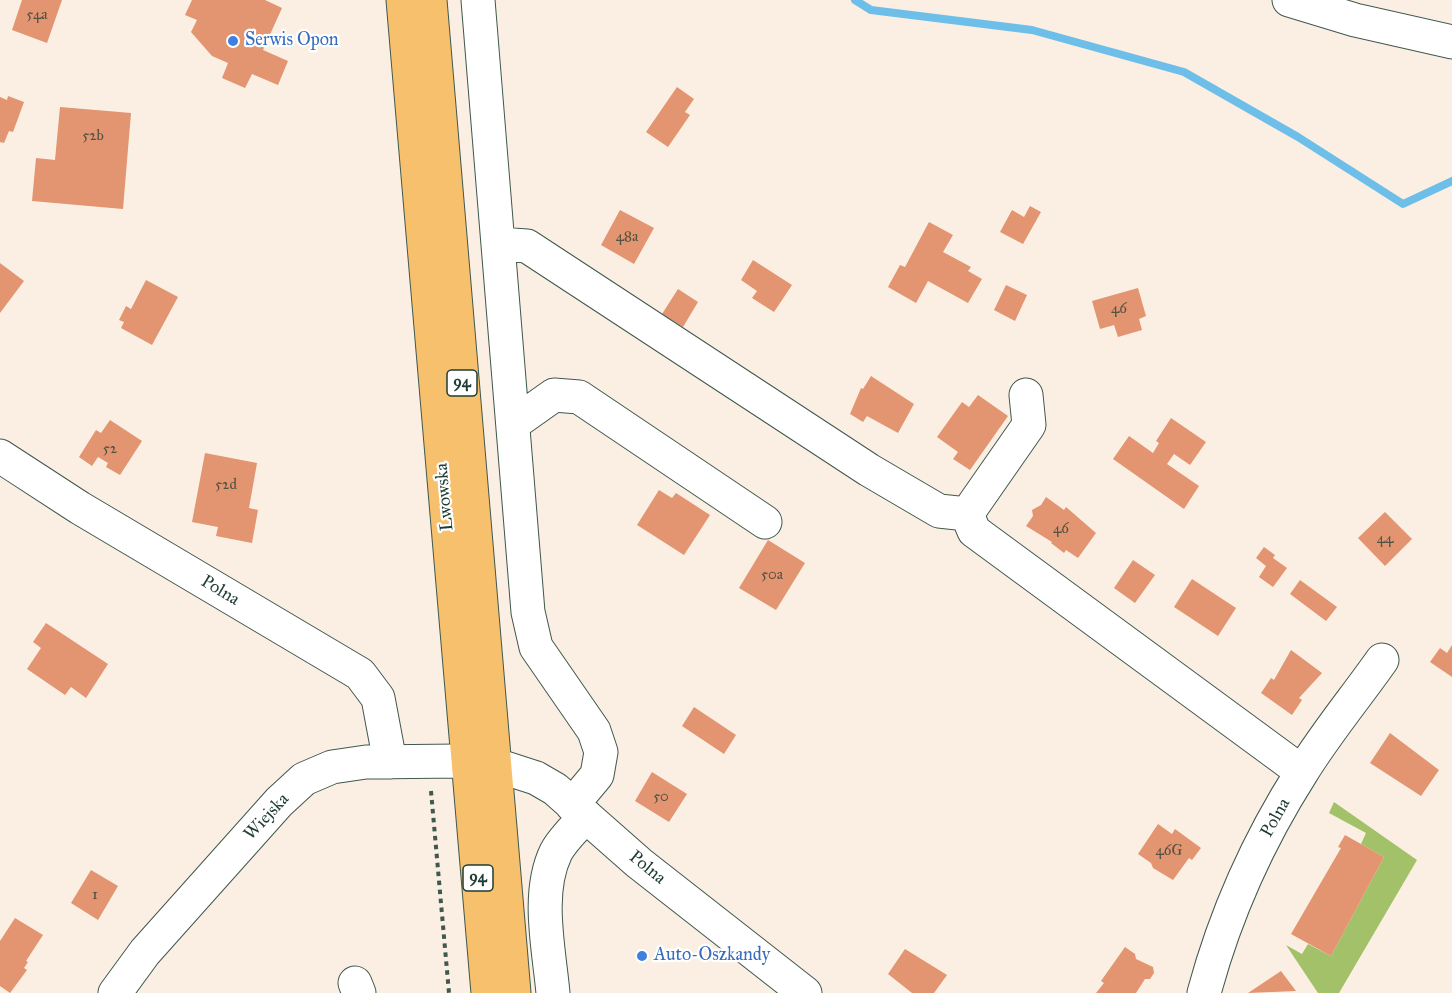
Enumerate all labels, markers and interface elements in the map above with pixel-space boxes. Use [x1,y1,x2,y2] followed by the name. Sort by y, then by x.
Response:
[26,6,48,24] house number: 54a
[245,30,339,52] place label: Serwis Opon
[226,34,240,48] marker: Serwis Opon
[82,127,104,145] house number: 52b
[616,228,638,246] house number: 48a
[1111,300,1127,318] house number: 46
[447,370,477,396] road number: 94
[103,440,117,458] house number: 52
[431,462,459,532] street label: Lwowska
[215,476,237,494] house number: 52d
[1053,520,1069,538] house number: 46
[1377,530,1393,548] house number: 44
[761,566,783,584] house number: 50a
[197,571,243,611] street label: Polna
[653,788,669,806] house number: 50
[240,789,294,845] street label: Wiejska
[1257,795,1295,841] street label: Polna
[1155,842,1183,860] house number: 46G
[624,847,670,889] street label: Polna
[463,865,493,891] road number: 94
[92,886,98,904] house number: 1
[654,945,770,967] place label: Auto-Oszkandy
[635,949,649,963] marker: Auto-Oszkandy

